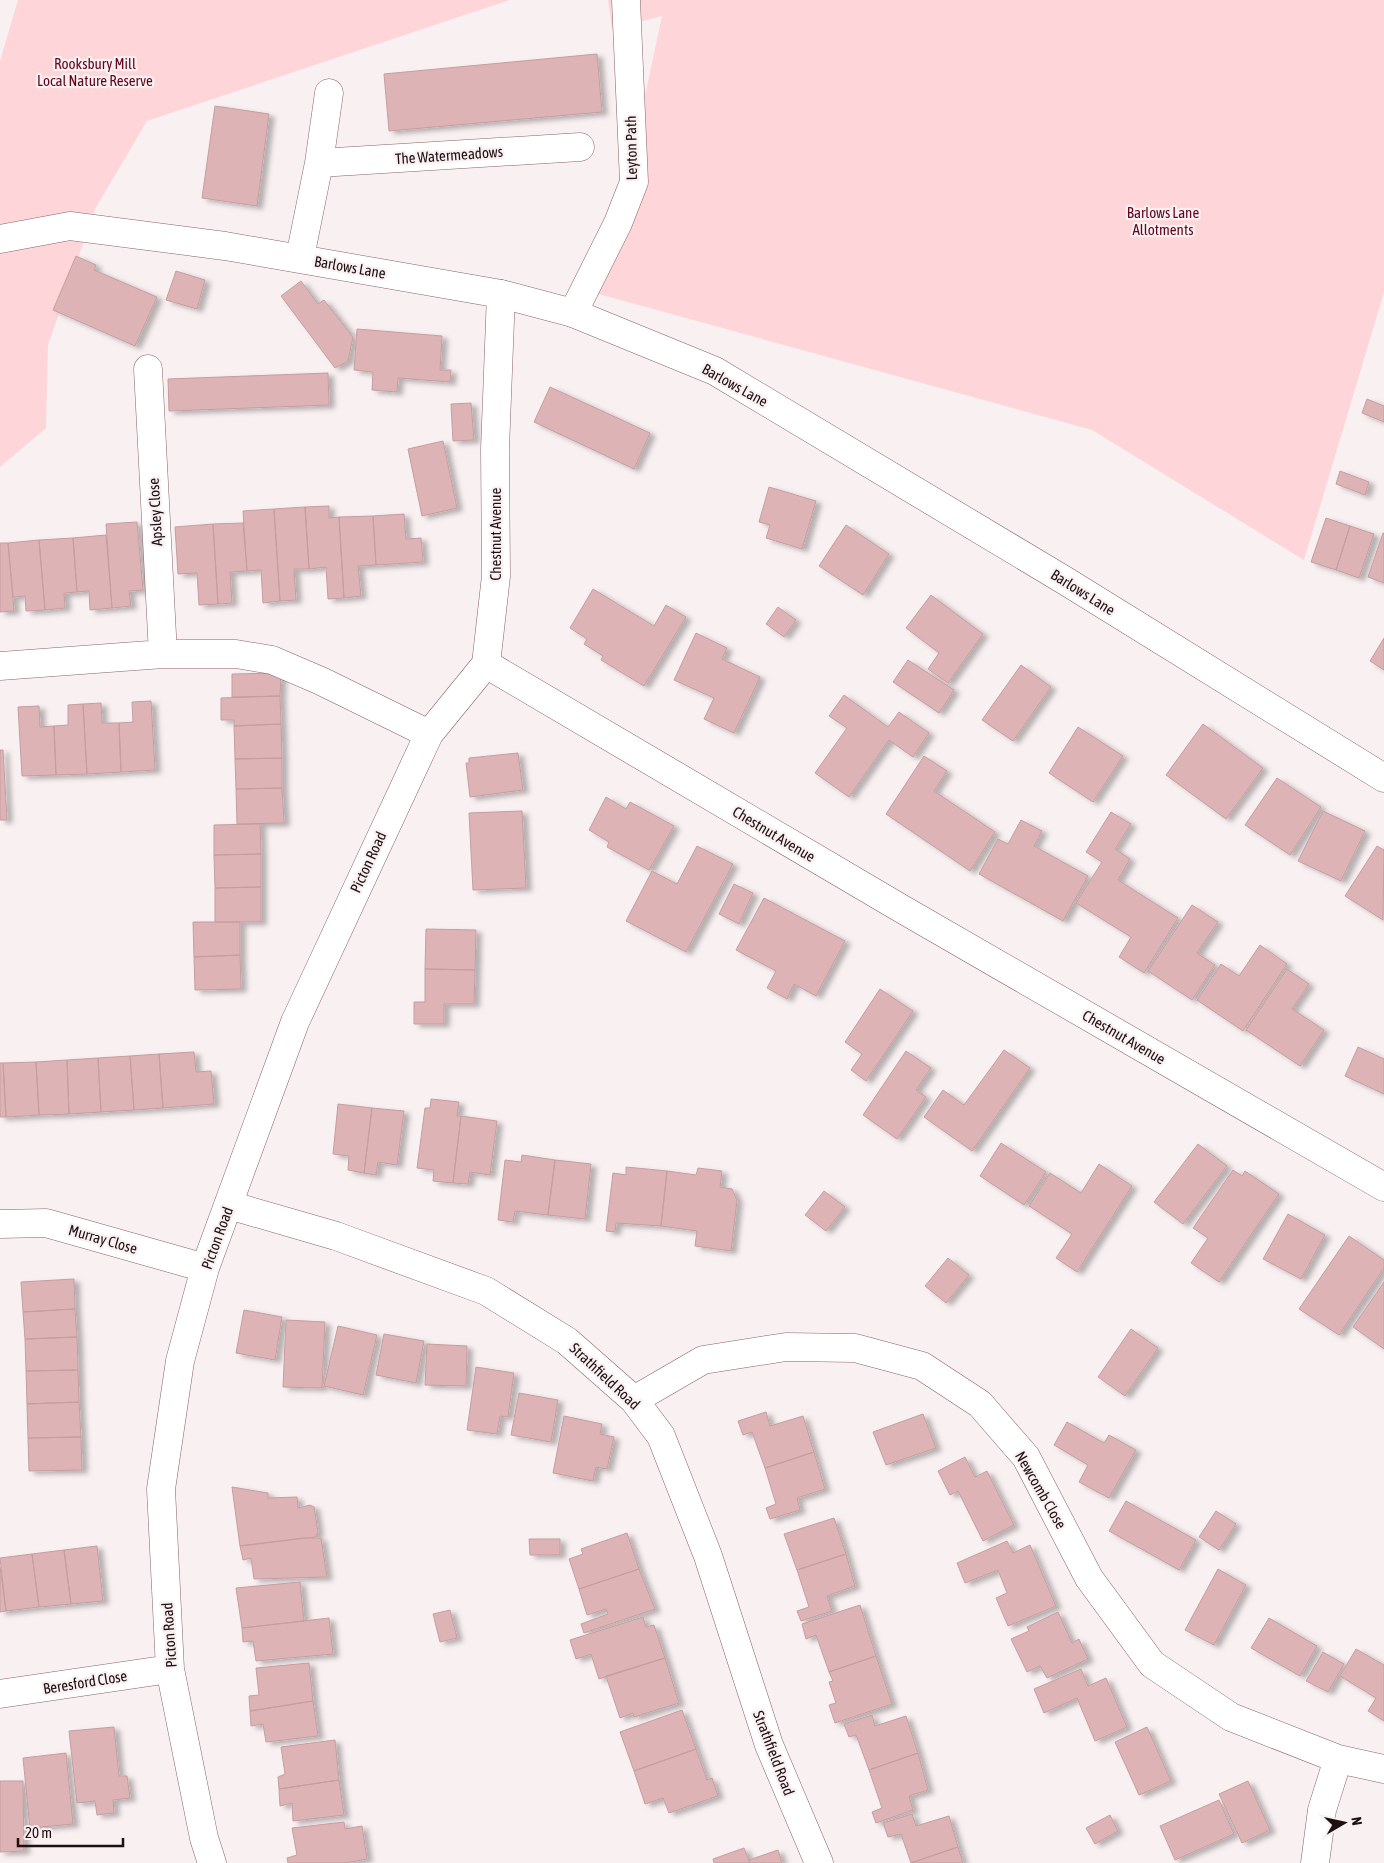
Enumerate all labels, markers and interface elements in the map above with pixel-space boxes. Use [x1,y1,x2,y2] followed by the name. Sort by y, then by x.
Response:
[37,55,153,89] park label: Rooksbury Mill Local Nature Reserve
[622,115,640,181] street label: Leyton Path
[394,143,504,167] street label: The Watermeadows
[1127,204,1199,238] park label: Barlows Lane Allotments
[313,252,387,282] street label: Barlows Lane
[699,360,771,410] street label: Barlows Lane
[145,477,165,547] street label: Apsley Close
[487,487,504,580] street label: Chestnut Avenue
[1048,566,1118,618] street label: Barlows Lane
[730,803,818,865] street label: Chestnut Avenue
[347,829,389,895] street label: Picton Road
[1080,1006,1169,1068] street label: Chestnut Avenue
[198,1204,236,1272] street label: Picton Road
[67,1221,140,1257] street label: Murray Close
[567,1339,643,1413] street label: Strathfield Road
[1012,1448,1070,1532] street label: Newcomb Close
[158,1602,180,1668] street label: Picton Road
[42,1667,128,1697] street label: Beresford Close
[750,1708,798,1798] street label: Strathfield Road
[1319,1798,1369,1848] north arrow
[18,1816,122,1848] scale bar
[1348,1816,1365,1826] text: N
[25,1824,52,1841] text: 20 m

